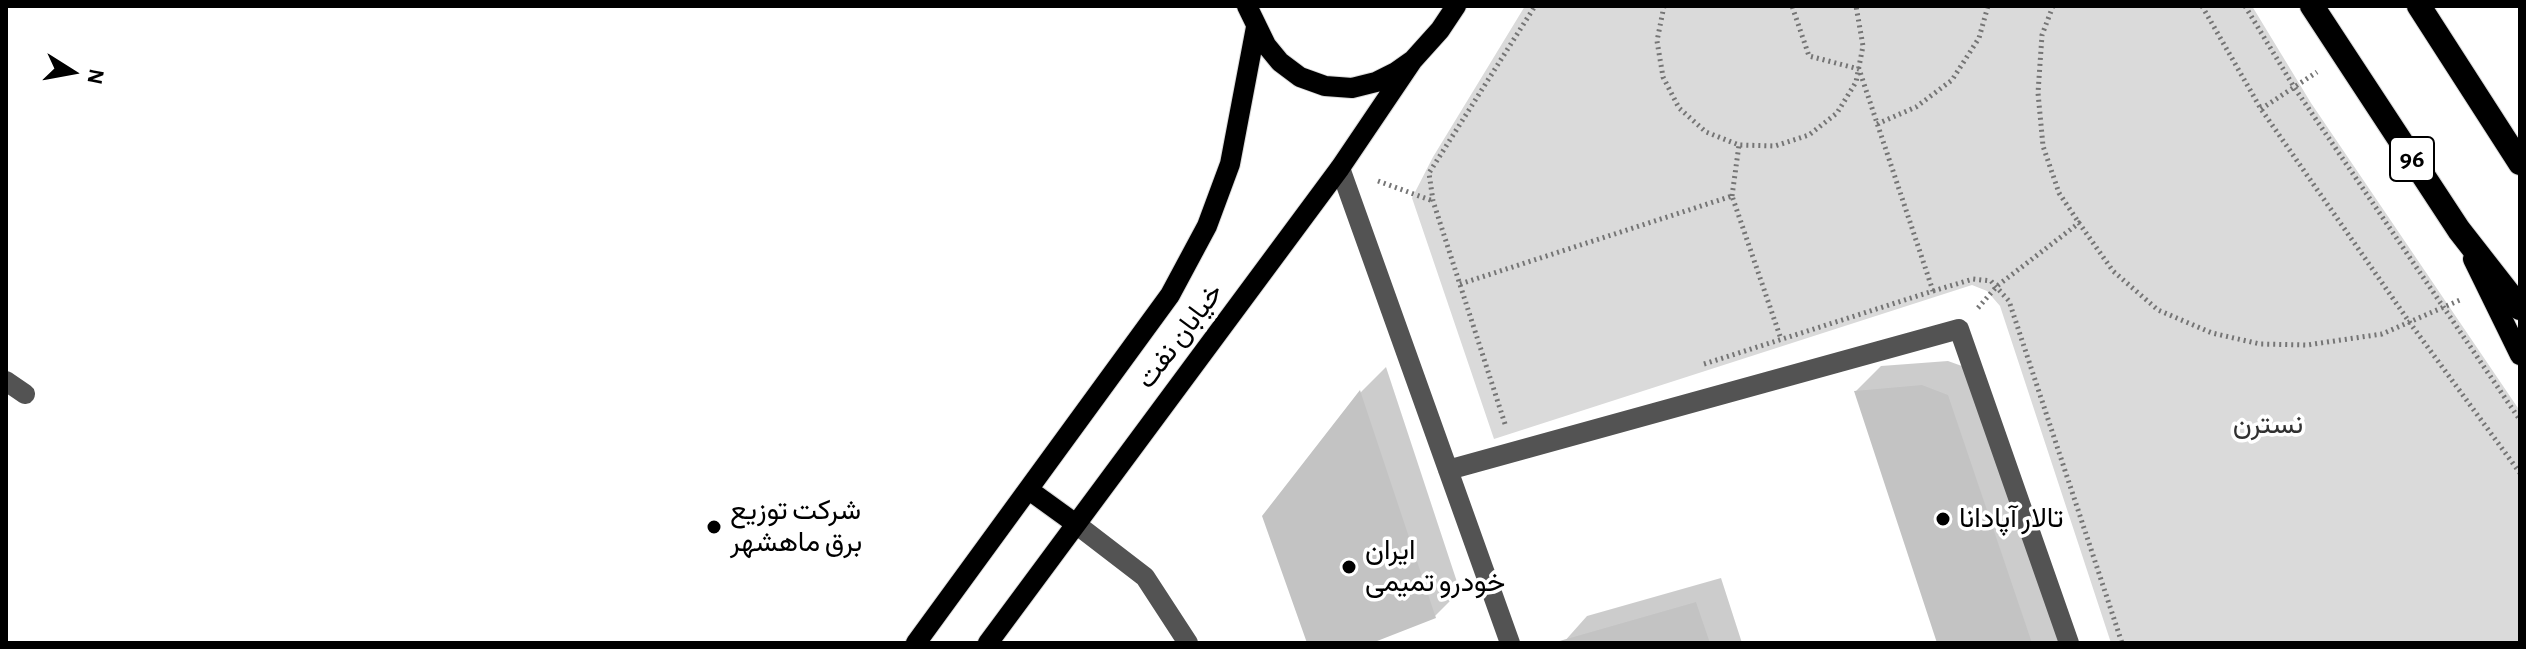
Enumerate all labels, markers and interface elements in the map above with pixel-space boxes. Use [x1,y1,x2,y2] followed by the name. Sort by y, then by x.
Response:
[32,32,112,112] north arrow
[83,67,108,86] text: N
[2390,137,2434,181] road number: 96
[1129,277,1231,395] street label: خیابان نفت
[2233,408,2303,442] park label: نسترن
[730,494,862,560] place label: شرکت توزیع برق ماهشهر
[1959,502,2063,536] place label: تالار آپادانا
[1934,510,1952,528] marker: تالار آپادانا
[705,518,723,536] marker: شرکت توزیع برق ماهشهر
[1365,534,1505,600] place label: ایران خودرو تمیمی
[1340,558,1358,576] marker: ایران خودرو تمیمی

